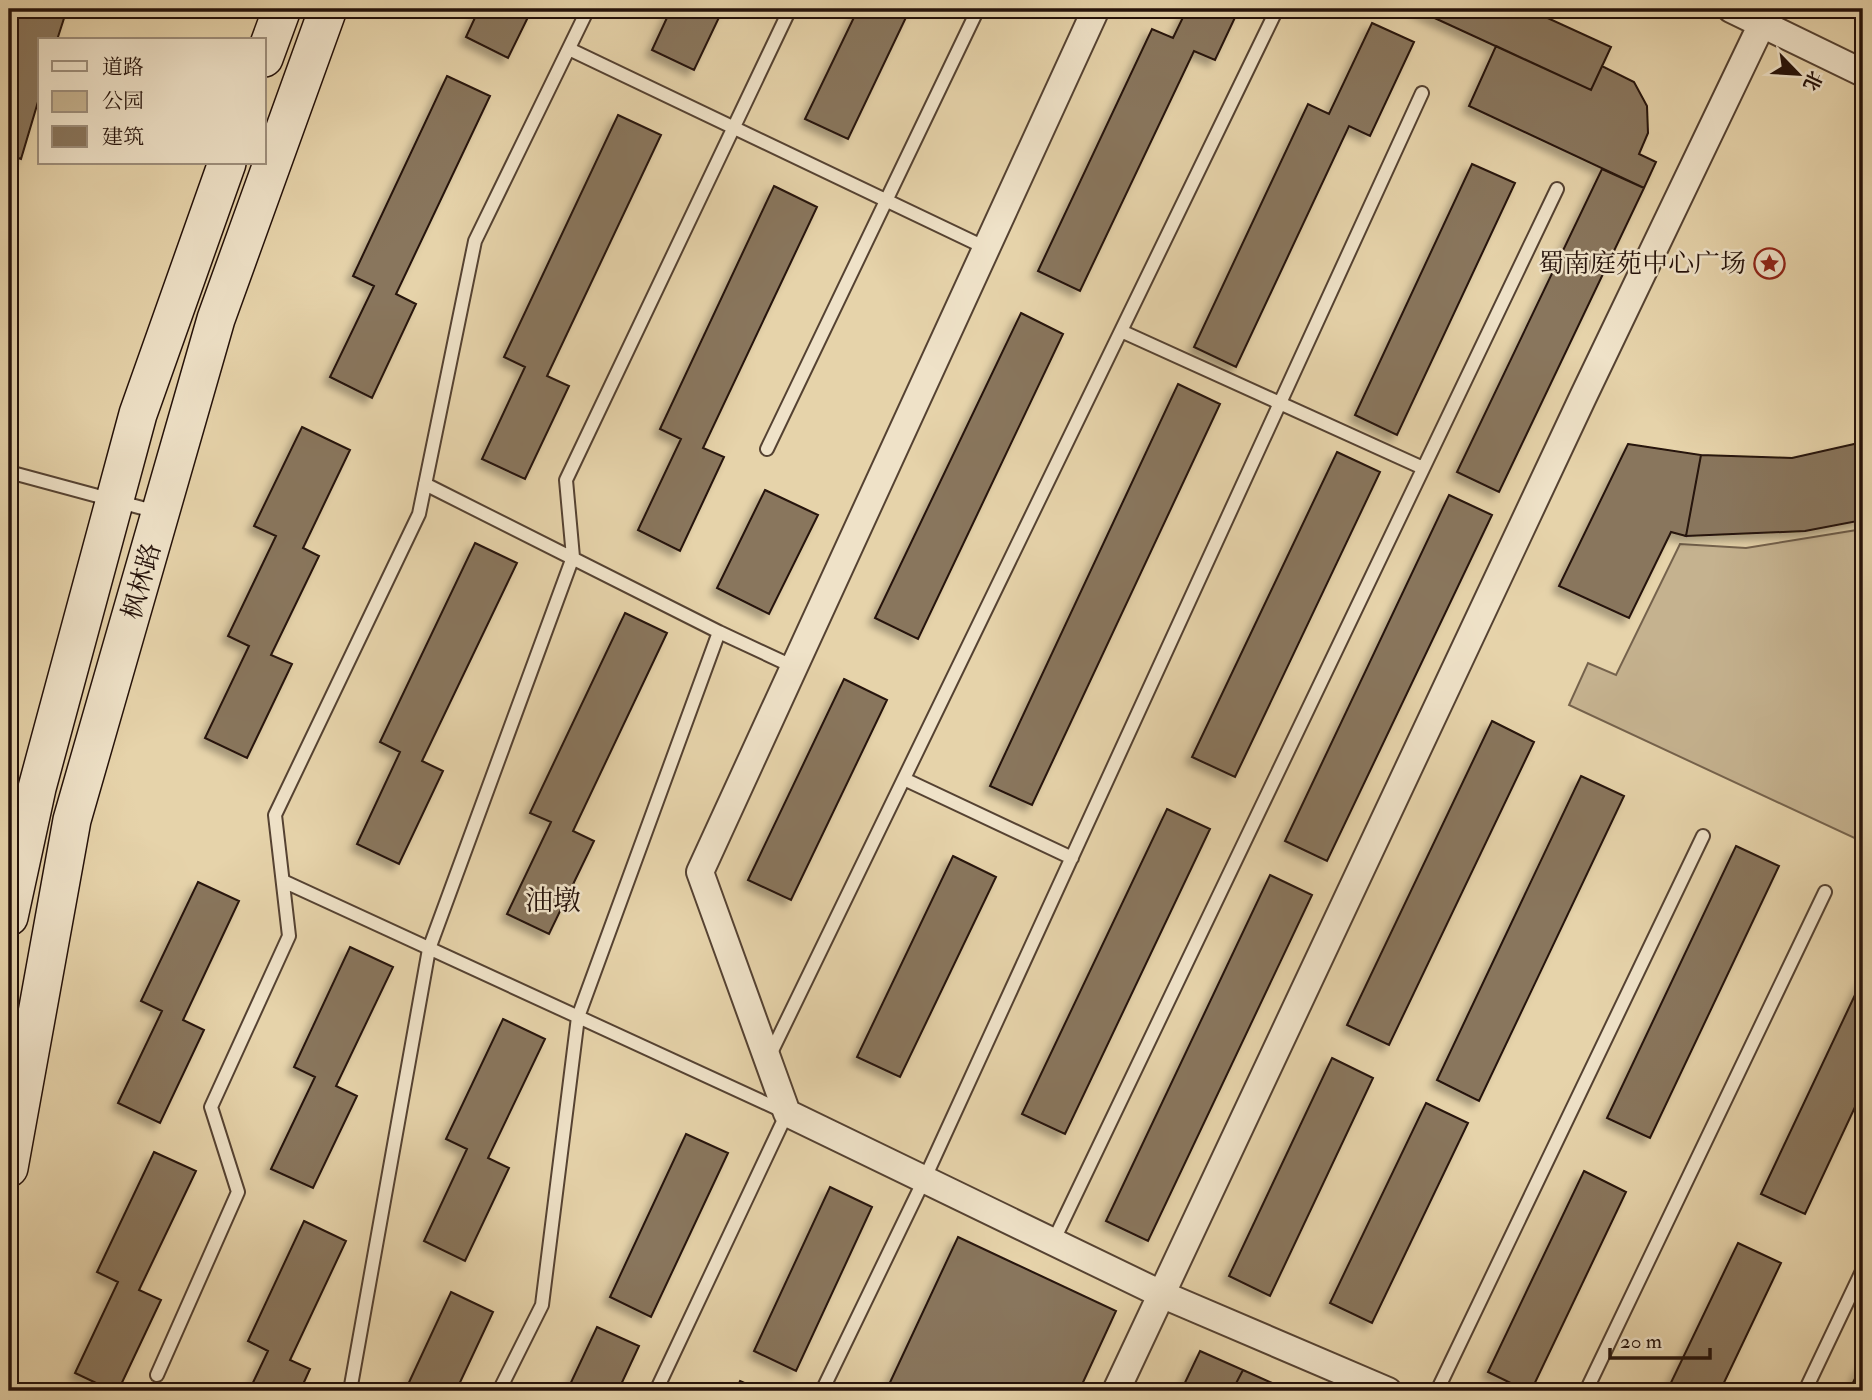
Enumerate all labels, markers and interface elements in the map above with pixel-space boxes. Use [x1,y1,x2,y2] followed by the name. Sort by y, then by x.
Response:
[38,38,266,164] legend
[1764,38,1834,108] north arrow
[102,54,144,81] text: 道路
[1798,67,1827,94] text: 北
[102,88,144,115] text: 公园
[102,124,144,151] text: 建筑
[1752,246,1786,280] place icon: 蜀南庭苑中心广场
[1538,248,1746,280] place label: 蜀南庭苑中心广场
[116,539,168,623] street label: 枫林路
[525,884,581,919] district label: 油墩
[1610,1316,1709,1360] scale bar
[1620,1328,1662,1355] text: 20 m

